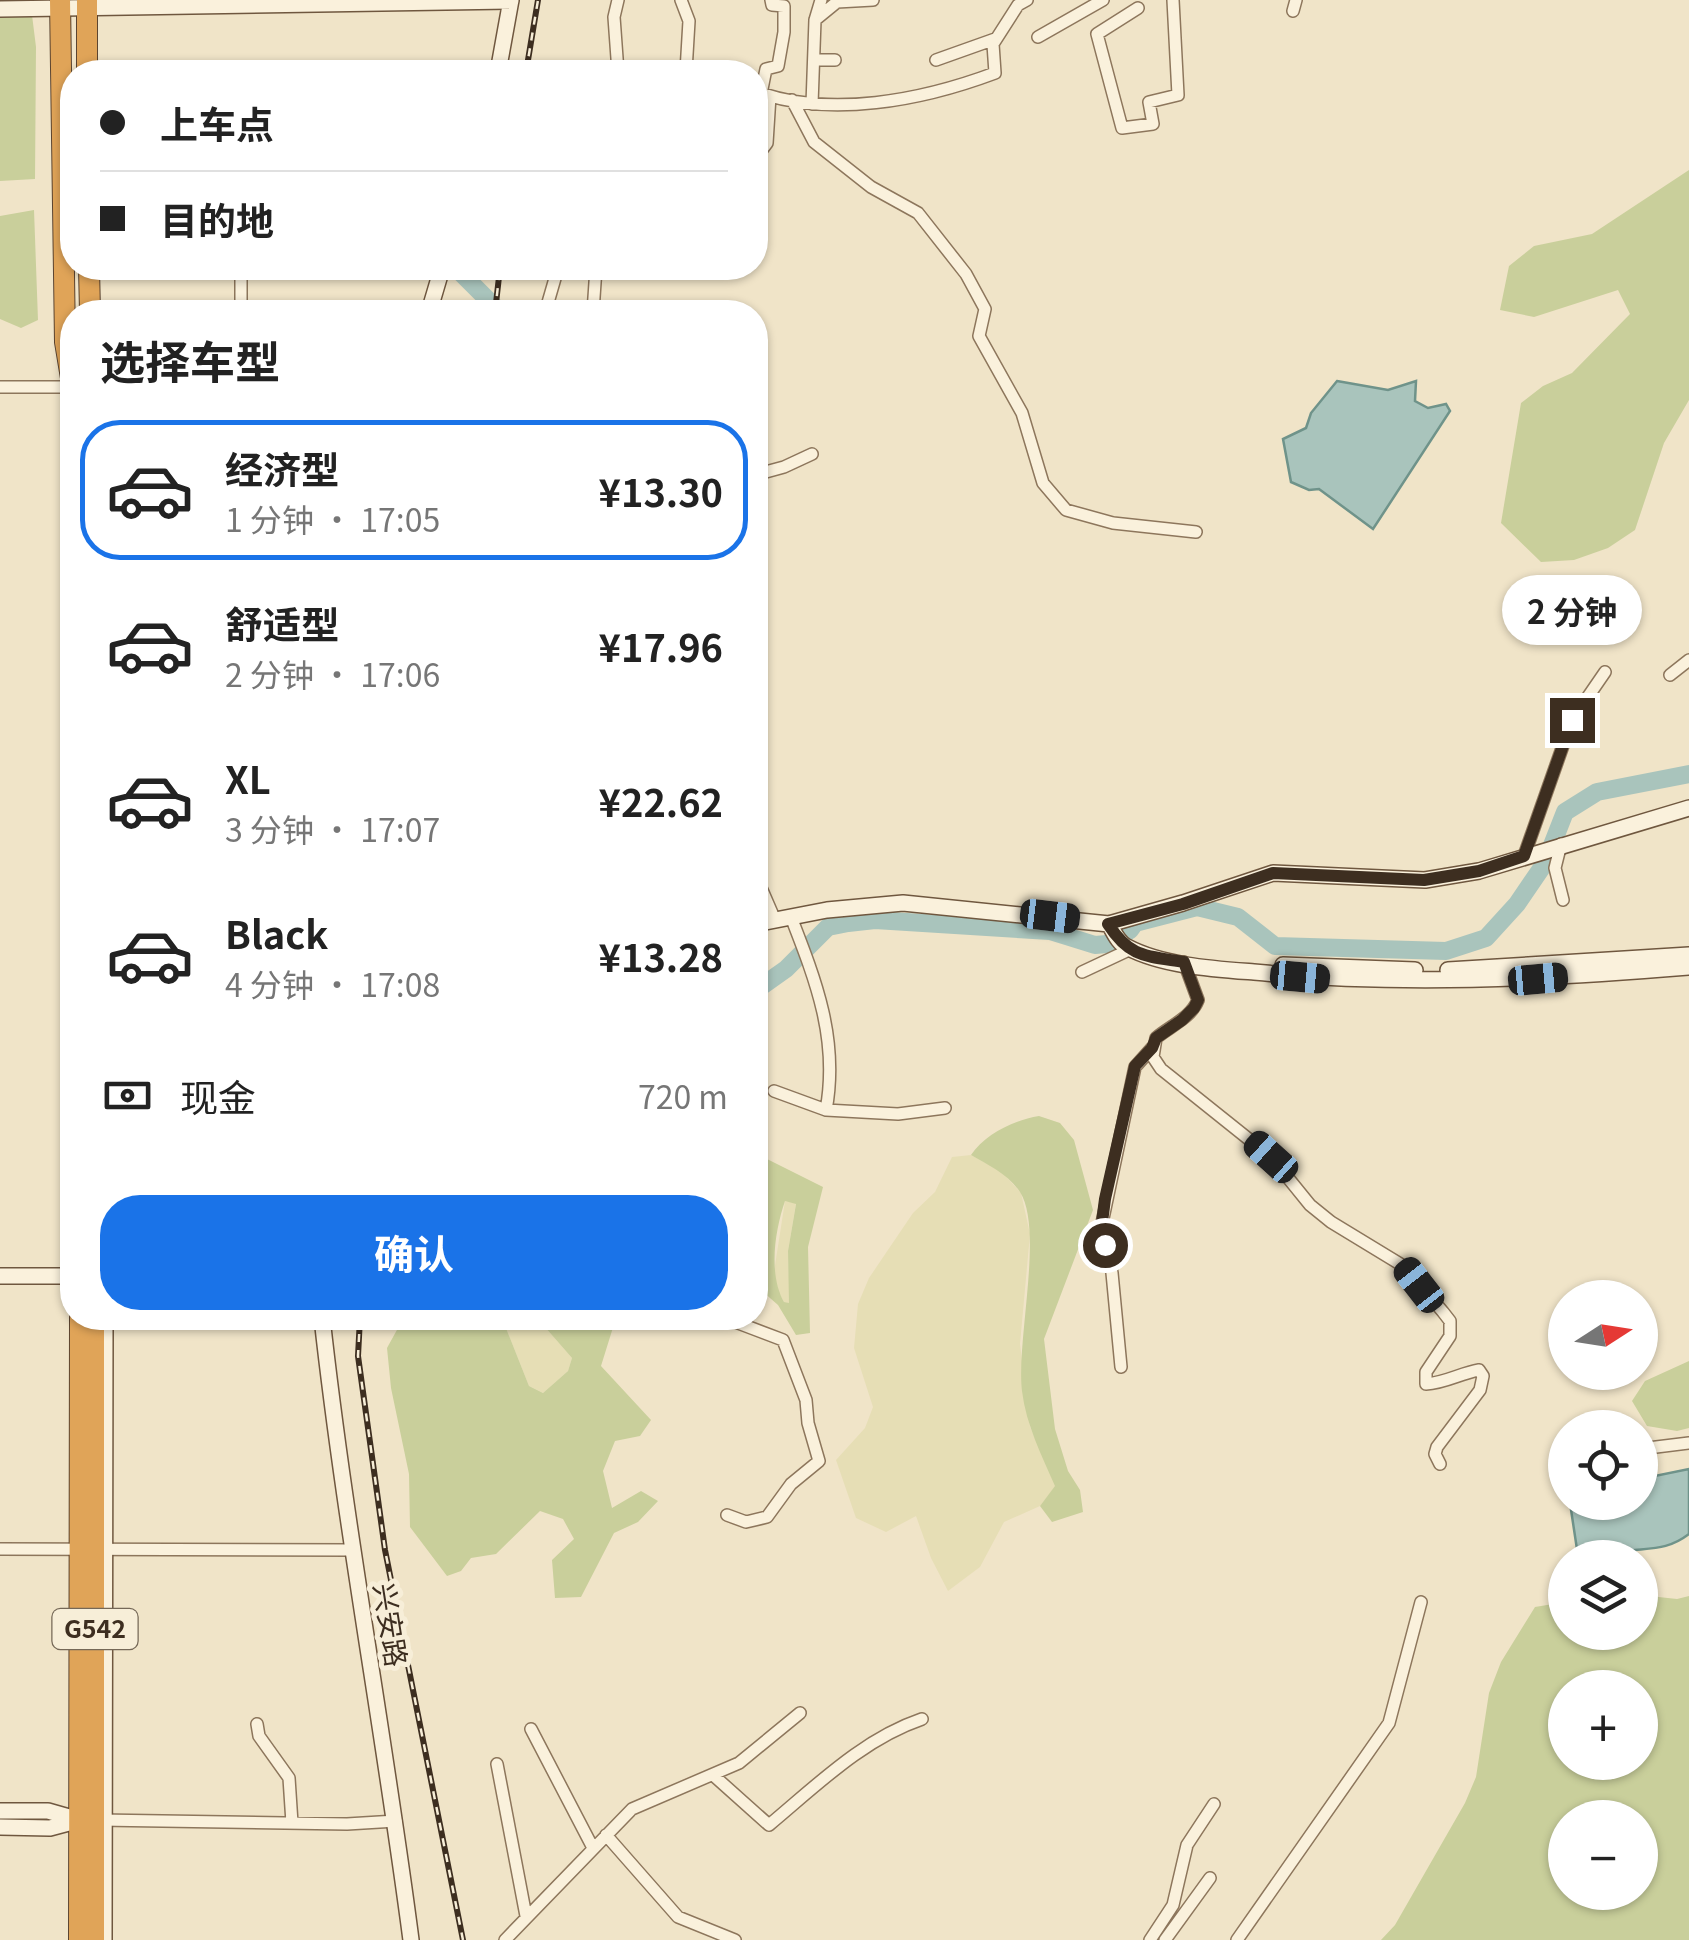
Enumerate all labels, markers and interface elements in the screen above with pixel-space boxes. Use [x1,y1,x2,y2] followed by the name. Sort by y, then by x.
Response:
[160,95,274,150] text: 上车点
[160,191,274,246] text: 目的地
[100,327,280,392] text: 选择车型
[225,440,339,495] text: 经济型
[105,445,195,535] icon: car
[599,463,723,518] text: ¥13.30
[225,495,440,541] text: 1 分钟 · 17:05
[1502,575,1642,645] callout: 2 分钟
[1527,587,1617,633] text: 2 分钟
[225,595,339,650] text: 舒适型
[105,600,195,690] icon: car
[599,618,723,673] text: ¥17.96
[225,650,440,696] text: 2 分钟 · 17:06
[1550,698,1595,743] route end
[225,750,271,805] text: XL
[105,755,195,845] icon: car
[599,773,723,828] text: ¥22.62
[225,805,440,851] text: 3 分钟 · 17:07
[1018,897,1082,935] car
[225,905,328,960] text: Black
[105,910,195,1000] icon: car
[599,928,723,983] text: ¥13.28
[1269,959,1331,995] car
[225,960,440,1006] text: 4 分钟 · 17:08
[1507,961,1569,997] car
[100,1068,155,1123] icon: cash
[180,1068,256,1123] text: 现金
[638,1072,728,1118] text: 720 m
[1239,1126,1303,1188] car
[100,1195,728,1310] button: 确认
[1083,1223,1128,1268] route start
[1389,1252,1449,1318] car
[1548,1280,1658,1390] north arrow
[1548,1280,1658,1910] map controls
[1548,1410,1658,1520] button: locate
[1548,1540,1658,1650] button: layers
[366,1580,418,1669] street label: 兴安路
[52,1609,138,1649] road number: G542
[1548,1670,1658,1780] button: +
[1548,1800,1658,1910] button: −

